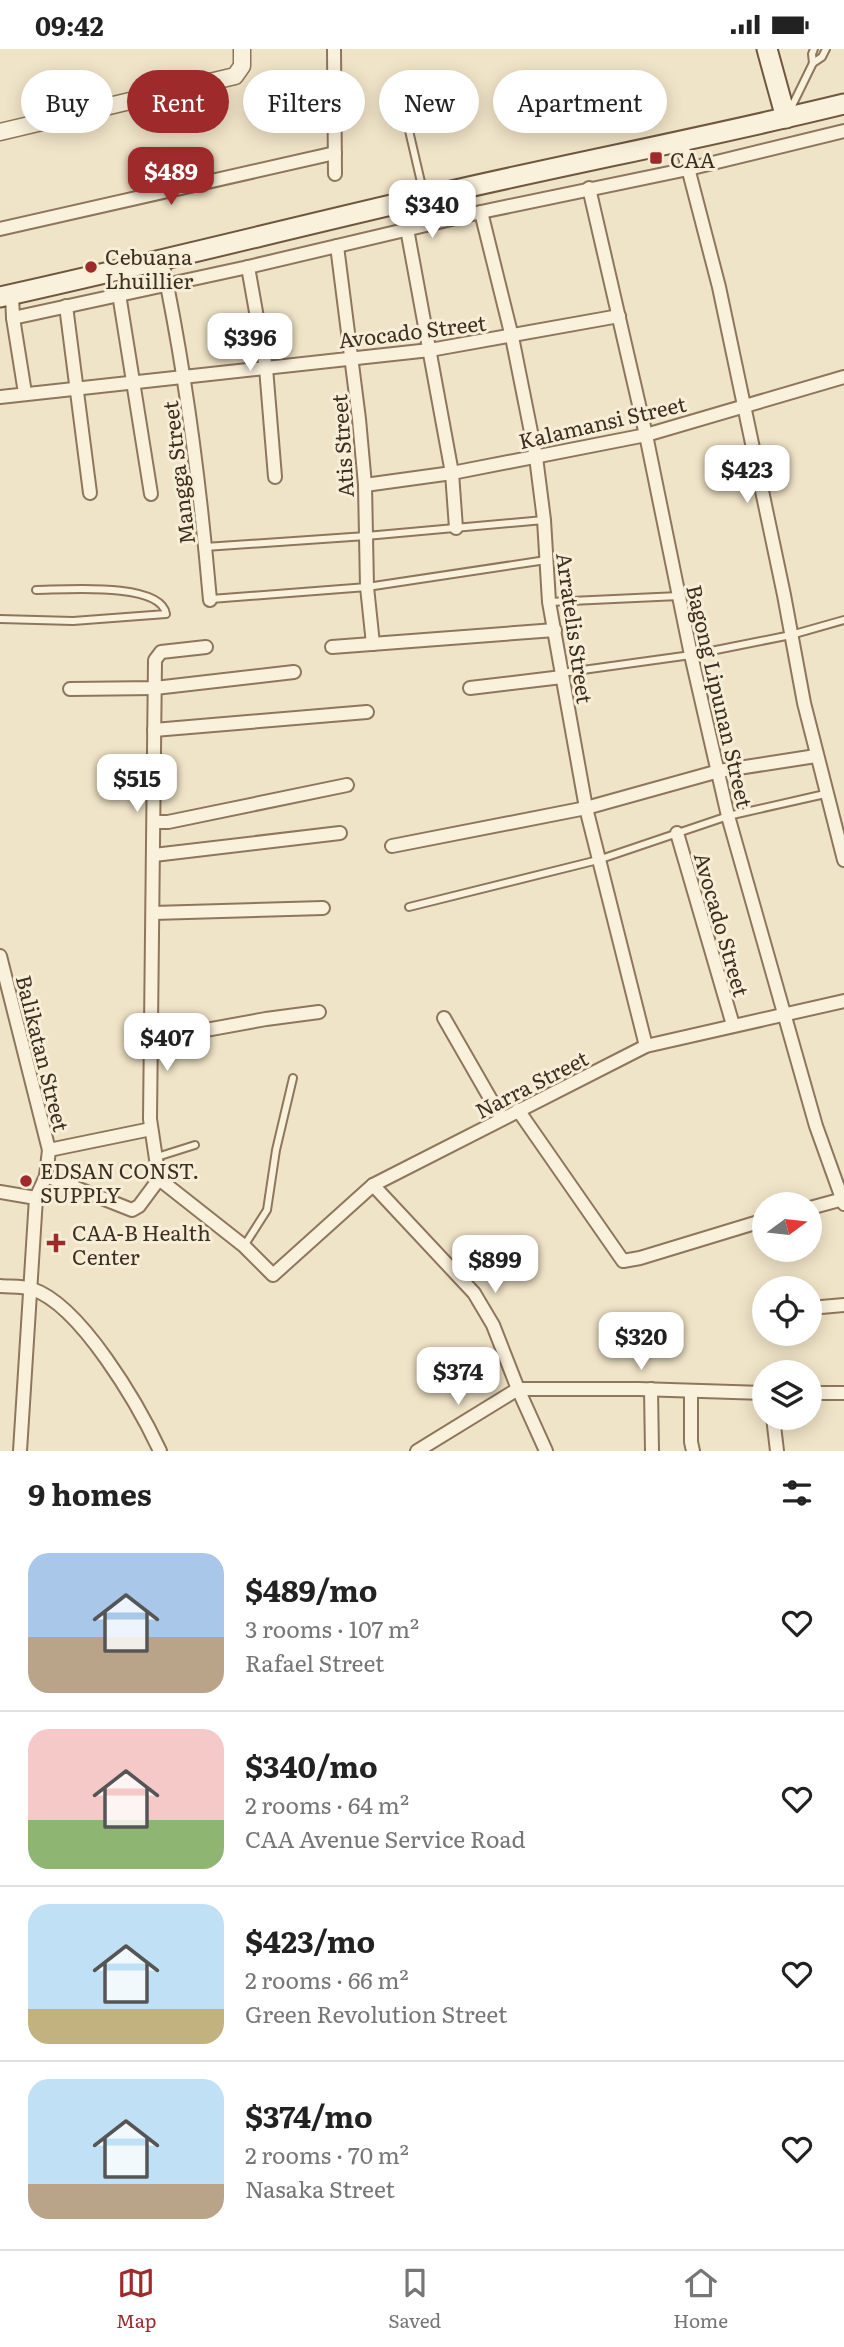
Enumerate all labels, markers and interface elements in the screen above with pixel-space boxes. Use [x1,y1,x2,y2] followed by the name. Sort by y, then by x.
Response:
[35,5,104,44] text: 09:42
[21,70,113,133] chip: Buy
[127,70,229,133] chip: Rent
[243,70,365,133] chip: Filters
[379,70,479,133] chip: New
[493,70,667,133] chip: Apartment
[670,143,716,174] place label: CAA
[130,148,212,207] pin: $489
[648,150,664,166] marker: CAA
[144,153,198,187] text: $489
[391,181,473,240] pin: $340
[405,186,459,220] text: $340
[105,240,193,295] place label: Cebuana Lhuillier
[83,259,99,275] marker: Cebuana Lhuillier
[336,305,488,354] street label: Avocado Street
[209,313,291,373] pin: $396
[223,319,277,353] text: $396
[515,387,689,455] street label: Kalamansi Street
[322,393,360,499] street label: Atis Street
[153,399,201,547] street label: Mangga Street
[706,445,788,505] pin: $423
[721,451,773,485] text: $423
[550,550,602,706] street label: Arratelis Street
[680,581,762,811] street label: Bagong Lipunan Street
[96,755,178,814] pin: $515
[113,760,161,794] text: $515
[688,848,759,1000] street label: Avocado Street
[10,971,79,1135] street label: Balikatan Street
[126,1013,208,1073] pin: $407
[140,1019,194,1053] text: $407
[469,1041,593,1125] street label: Narra Street
[40,1154,199,1209] place label: EDSAN CONST. SUPPLY
[18,1173,34,1189] marker: EDSAN CONST. SUPPLY
[752,1192,822,1262] north arrow
[752,1192,822,1430] map controls
[72,1216,211,1271] place label: CAA-B Health Center
[46,1233,66,1253] marker: CAA-B Health Center
[454,1235,536,1295] pin: $899
[468,1241,522,1275] text: $899
[752,1276,822,1346] button: locate
[600,1313,682,1372] pin: $320
[615,1318,667,1352] text: $320
[417,1347,499,1407] pin: $374
[433,1353,483,1387] text: $374
[752,1360,822,1430] button: layers
[28,1471,152,1515] text: 9 homes
[778,1474,816,1512] icon: filters
[245,1567,377,1611] text: $489/mo
[84,1581,168,1665] icon: home
[778,1604,816,1642] icon: heart
[245,1611,419,1645] text: 3 rooms · 107 m²
[245,1645,384,1679] text: Rafael Street
[245,1743,378,1787] text: $340/mo
[84,1757,168,1841] icon: home
[778,1780,816,1818] icon: heart
[245,1787,409,1821] text: 2 rooms · 64 m²
[245,1821,526,1855] text: CAA Avenue Service Road
[245,1918,375,1962] text: $423/mo
[84,1932,168,2016] icon: home
[778,1955,816,1993] icon: heart
[245,1962,409,1996] text: 2 rooms · 66 m²
[245,1996,507,2030] text: Green Revolution Street
[245,2093,373,2137] text: $374/mo
[84,2107,168,2191] icon: home
[778,2130,816,2168] icon: heart
[245,2137,409,2171] text: 2 rooms · 70 m²
[245,2171,395,2205] text: Nasaka Street
[116,2264,156,2334] tab: Map
[388,2264,441,2334] tab: Saved
[673,2264,728,2334] tab: Home

